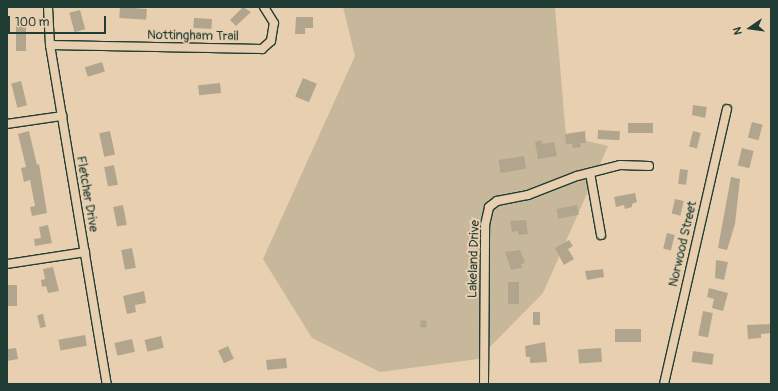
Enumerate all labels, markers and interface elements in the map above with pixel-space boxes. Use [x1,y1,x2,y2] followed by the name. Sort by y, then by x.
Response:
[10,8,108,34] scale bar
[730,8,770,48] north arrow
[15,15,49,30] text: 100 m
[731,26,745,36] text: N
[147,27,239,45] street label: Nottingham Trail
[73,155,101,233] street label: Fletcher Drive
[666,200,700,288] street label: Norwood Street
[465,220,483,298] street label: Lakeland Drive

